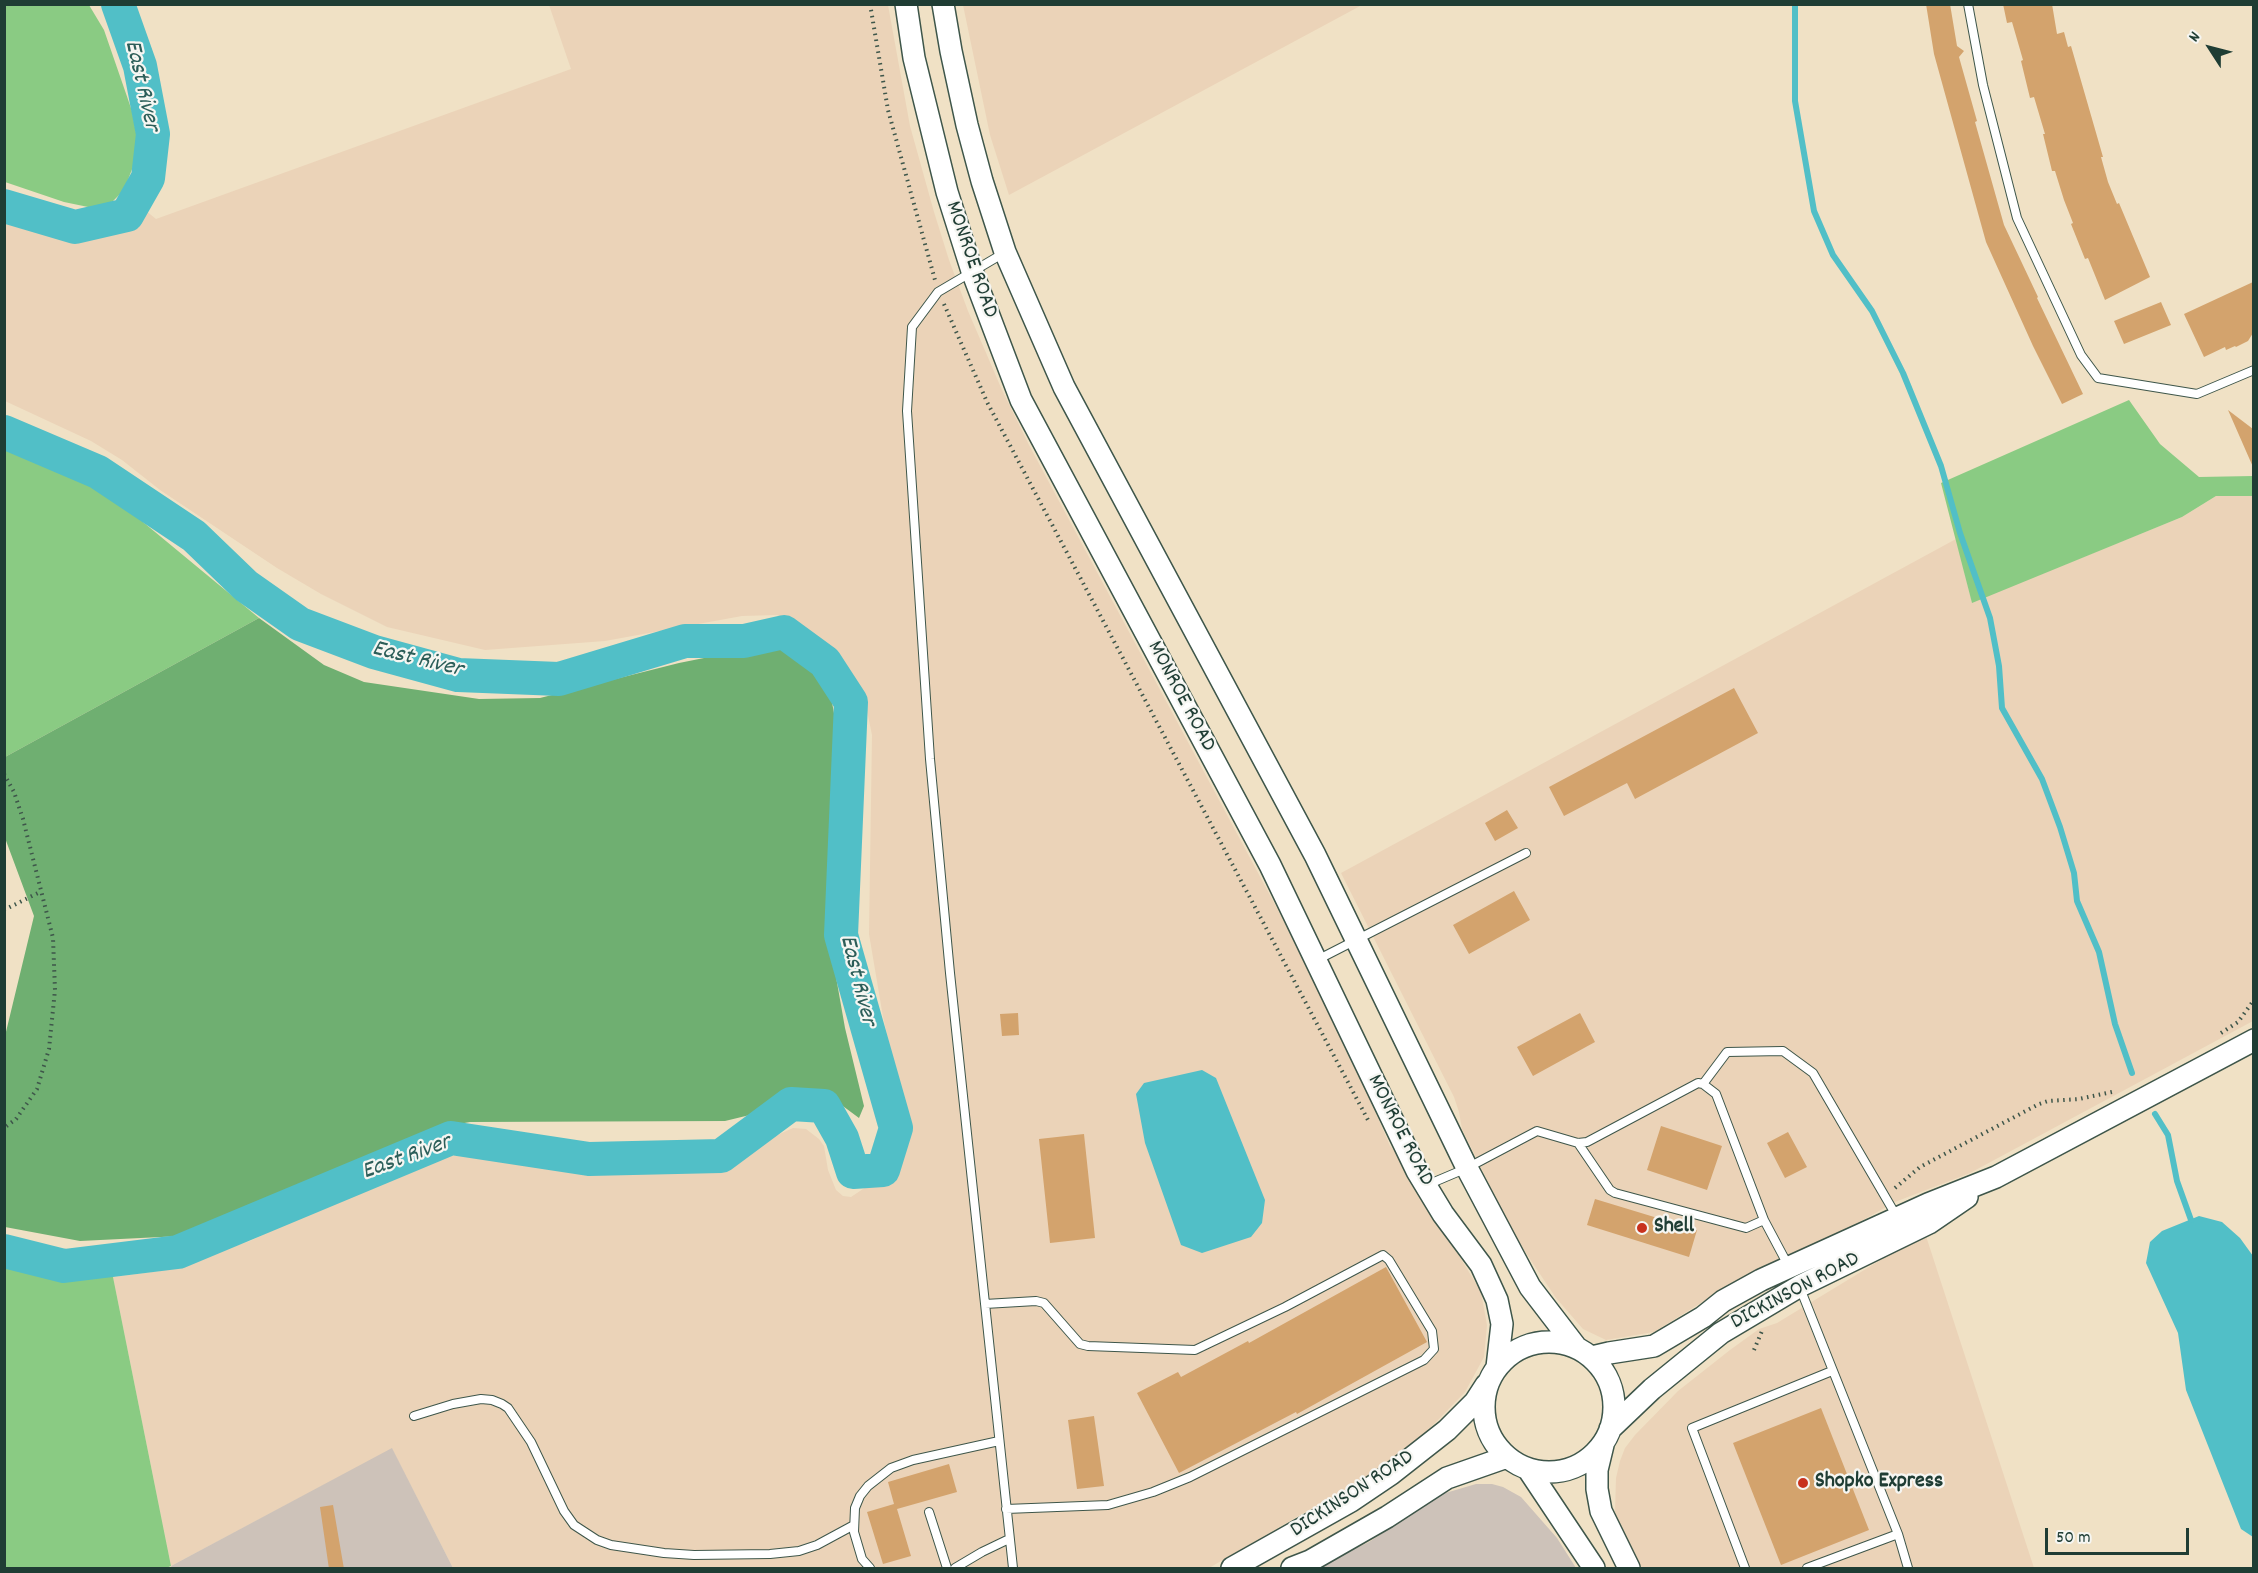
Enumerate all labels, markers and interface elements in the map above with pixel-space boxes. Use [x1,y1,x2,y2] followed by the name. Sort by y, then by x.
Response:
[2180,18,2240,78] north arrow
[2183,27,2207,47] text: N
[116,38,164,134] water label: East River
[938,198,1002,322] street label: MONROE ROAD
[369,636,465,686] water label: East River
[1140,637,1220,757] street label: MONROE ROAD
[831,933,881,1029] water label: East River
[1360,1071,1438,1191] street label: MONROE ROAD
[359,1130,455,1188] water label: East River
[1654,1215,1694,1241] place label: Shell
[1635,1221,1649,1235] marker: Shell
[1727,1247,1865,1337] street label: DICKINSON ROAD
[1286,1445,1420,1545] street label: DICKINSON ROAD
[1815,1470,1943,1496] place label: Shopko Express
[1796,1476,1810,1490] marker: Shopko Express
[2048,1516,2192,1554] scale bar
[2056,1526,2091,1551] text: 50 m

